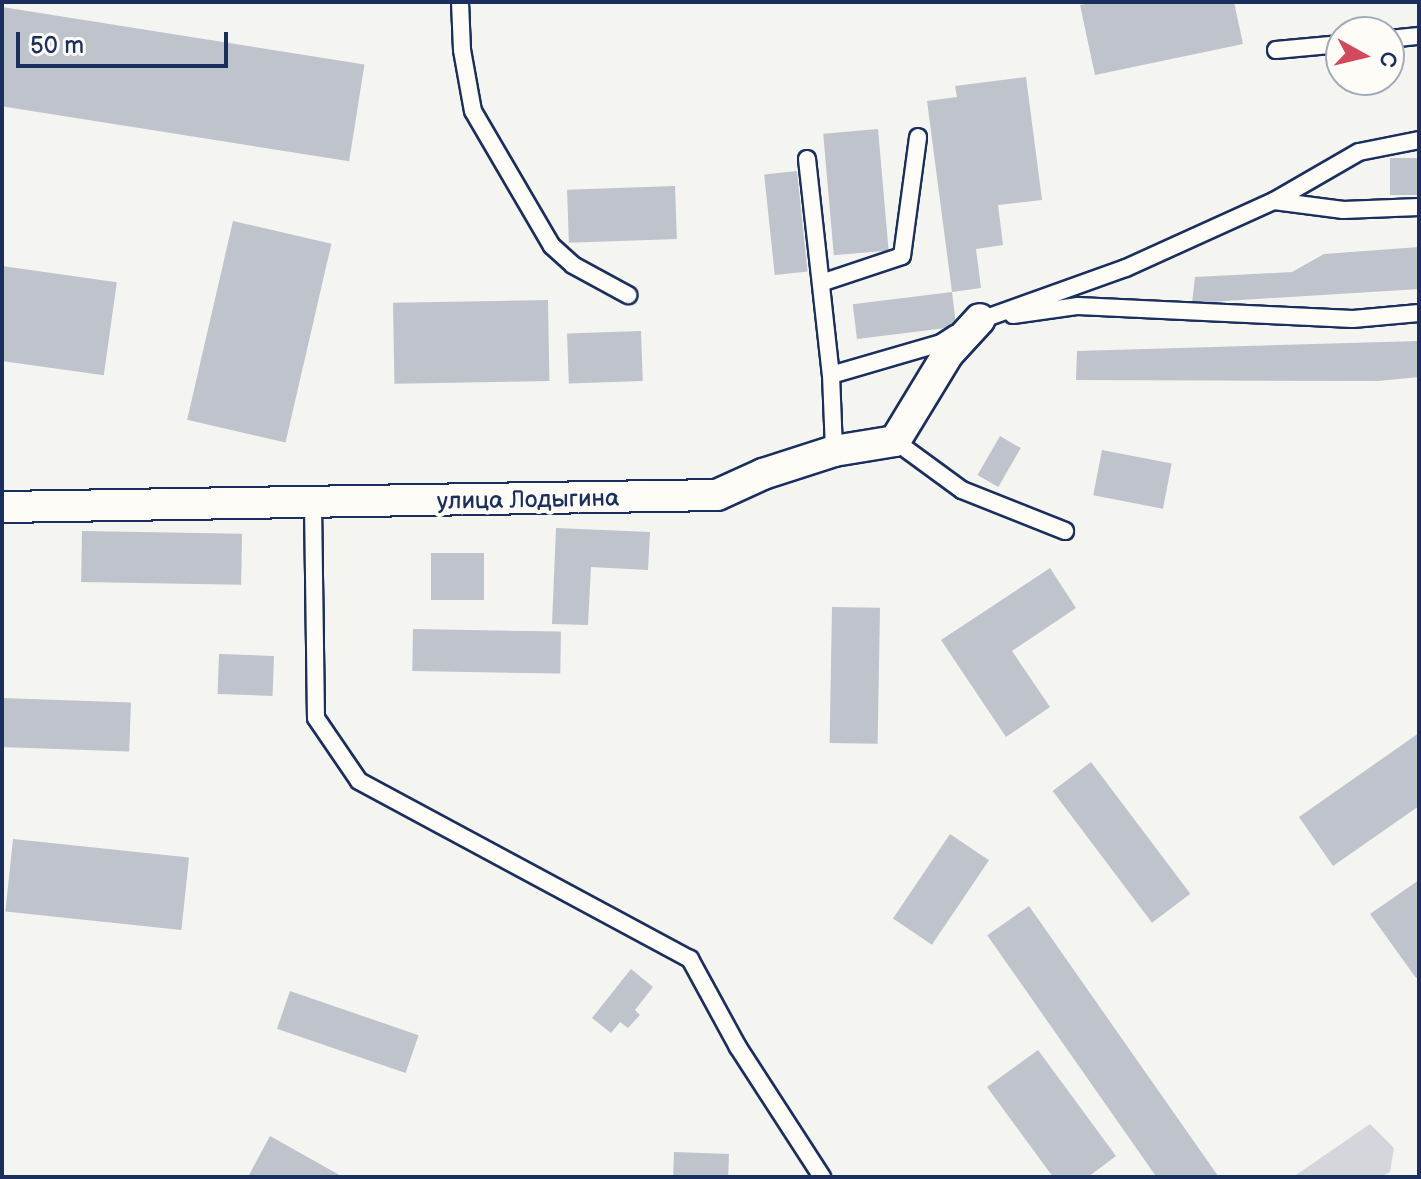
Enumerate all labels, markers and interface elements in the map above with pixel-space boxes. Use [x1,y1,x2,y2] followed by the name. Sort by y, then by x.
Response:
[20,16,232,66] scale bar
[1325,16,1405,96] north arrow
[30,31,84,60] text: 50 m
[1373,50,1402,69] text: С
[437,484,619,516] street label: улица Лодыгина

